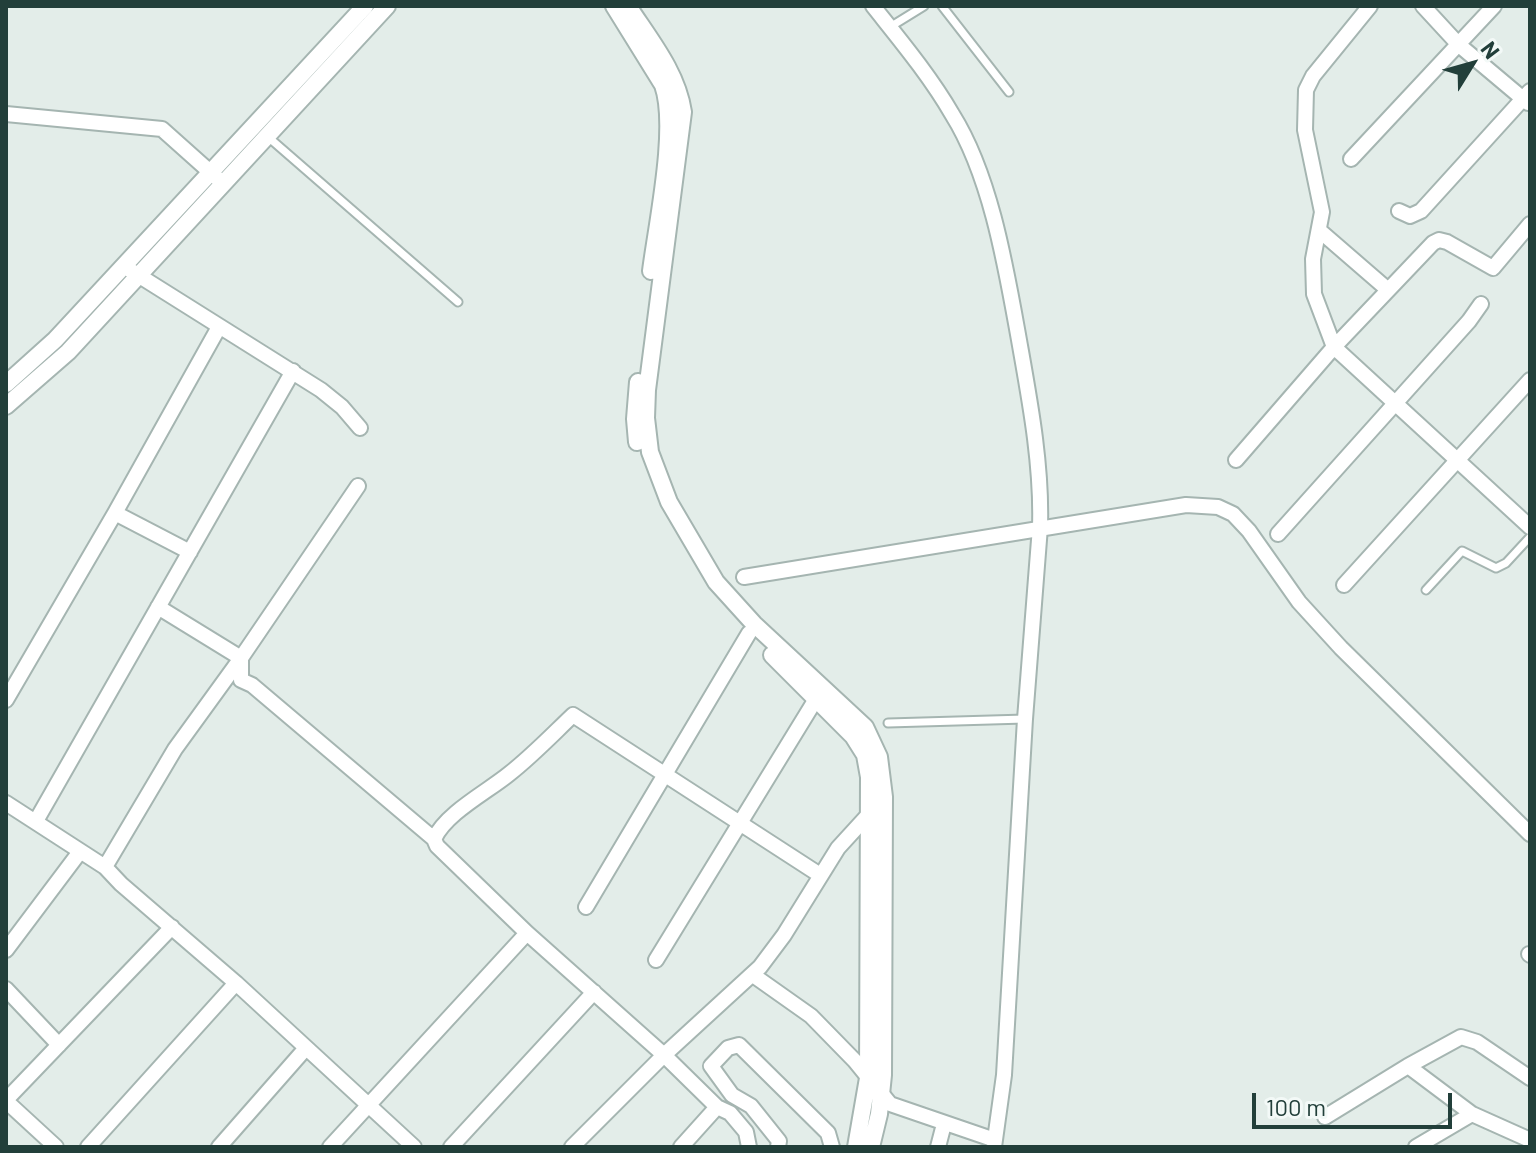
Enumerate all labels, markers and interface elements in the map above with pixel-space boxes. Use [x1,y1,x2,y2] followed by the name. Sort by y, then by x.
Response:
[1432,24,1512,104] north arrow
[1476,36,1506,63] text: N
[1256,1077,1456,1127] scale bar
[1266,1092,1326,1121] text: 100 m

